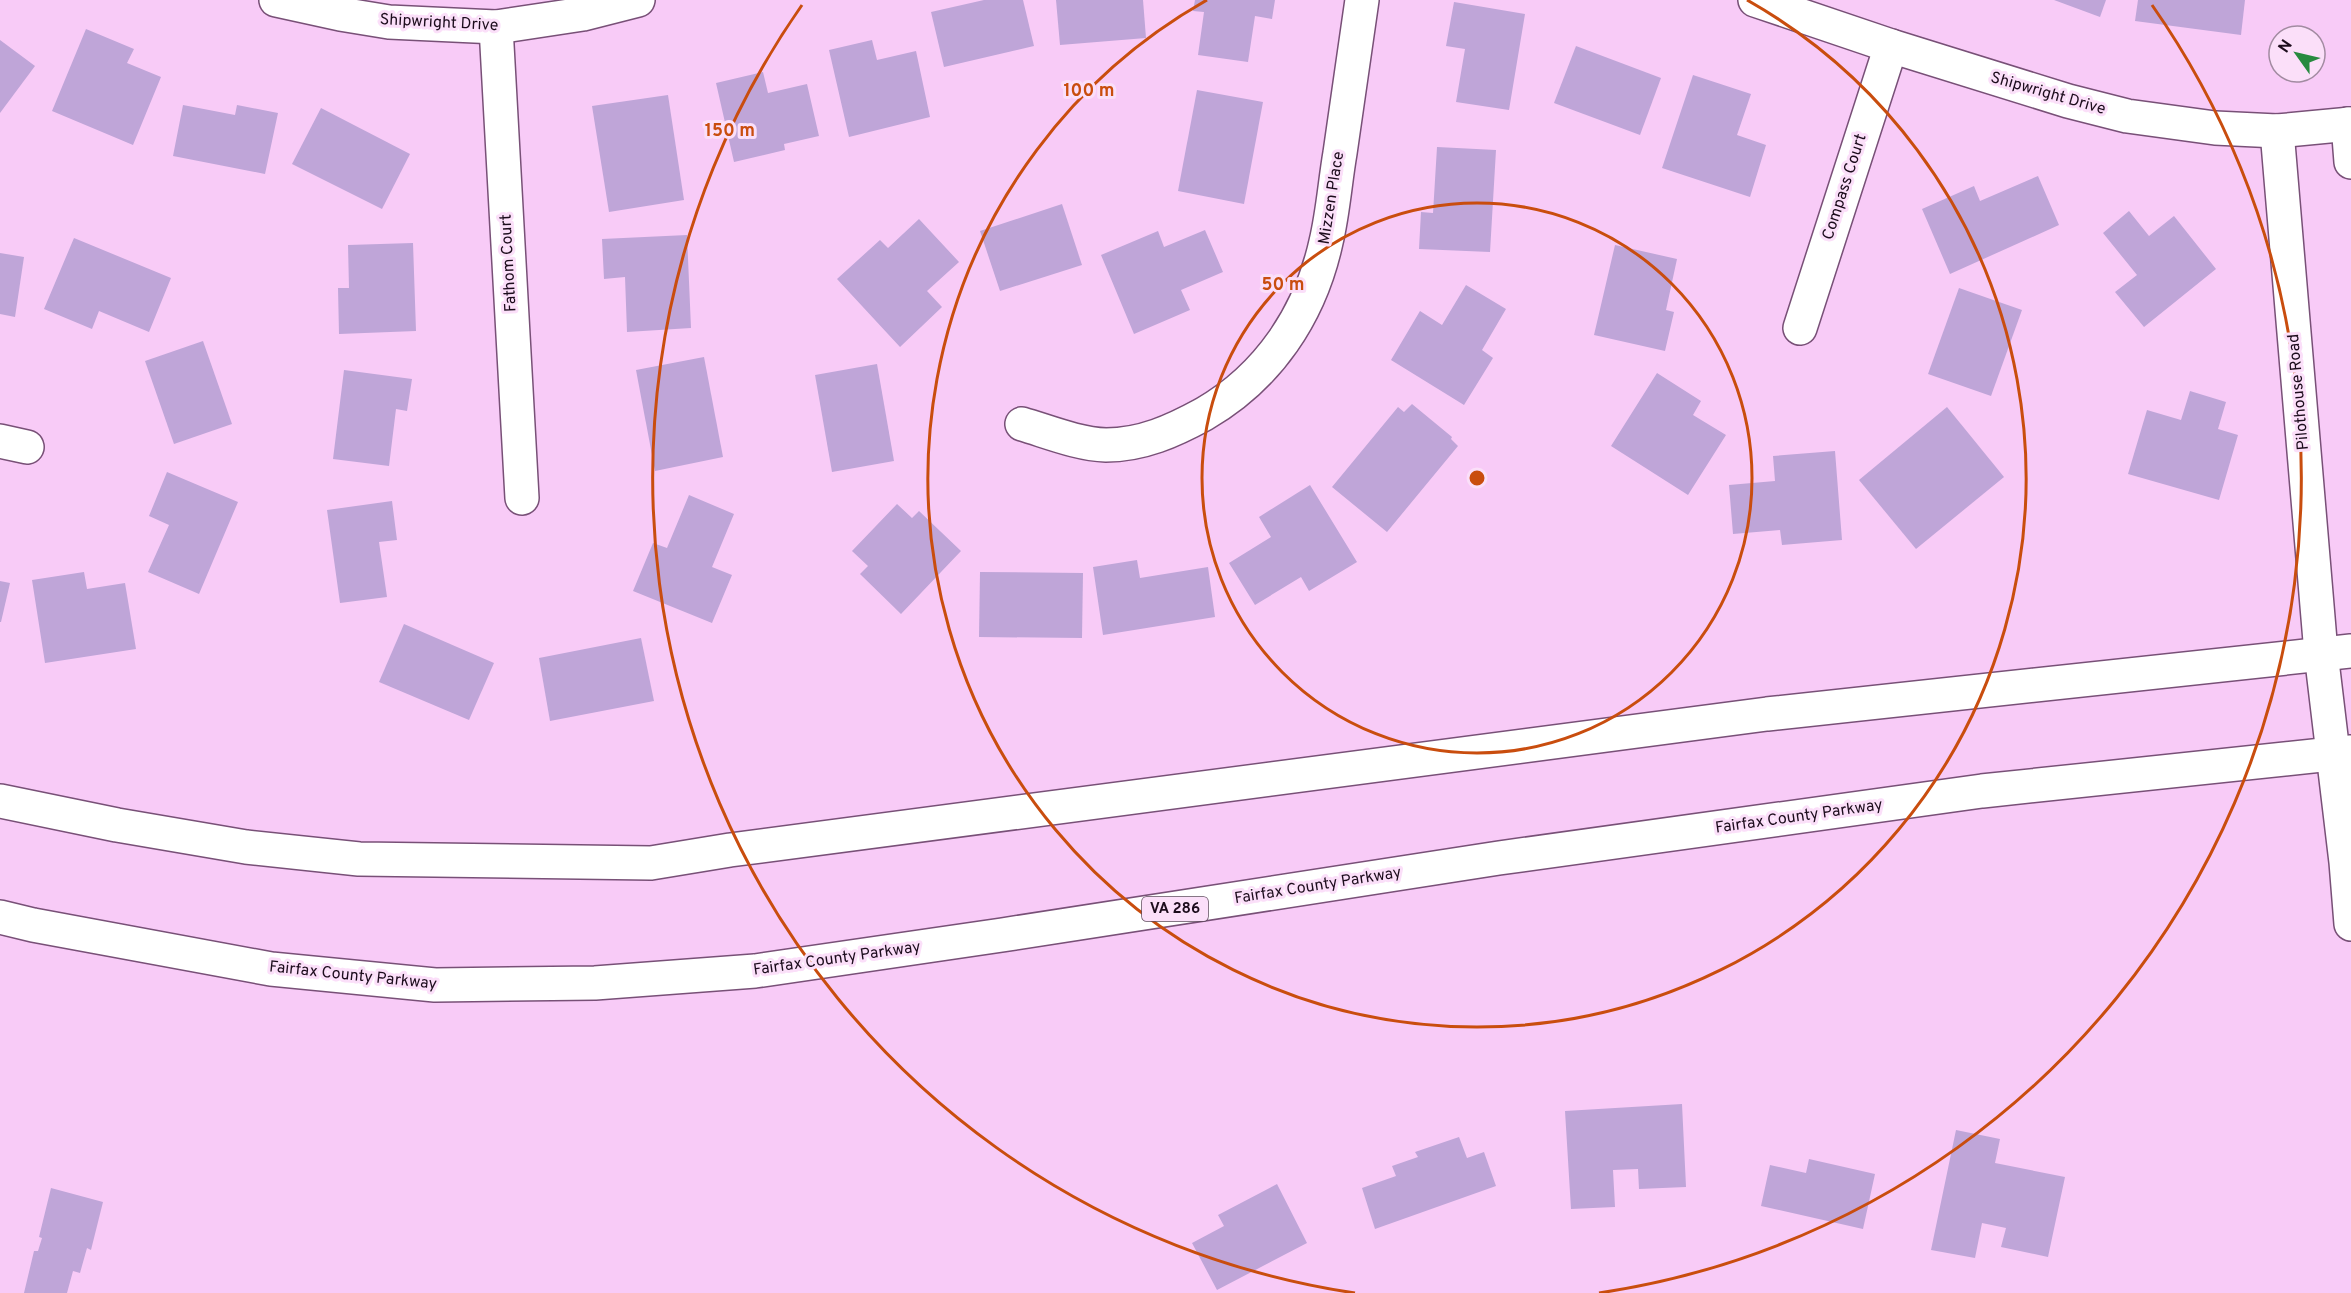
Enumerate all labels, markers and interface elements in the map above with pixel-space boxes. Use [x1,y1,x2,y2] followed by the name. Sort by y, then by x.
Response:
[379,10,499,36] street label: Shipwright Drive
[2267,24,2327,84] north arrow
[2275,36,2298,57] text: N
[1988,68,2108,120] street label: Shipwright Drive
[1063,80,1115,103] text: 100 m
[705,120,755,143] text: 150 m
[1818,131,1872,243] street label: Compass Court
[1315,150,1349,246] street label: Mizzen Place
[496,214,522,312] street label: Fathom Court
[1261,274,1305,297] text: 50 m
[2284,333,2314,451] street label: Pilothouse Road
[1467,468,1487,488] centre of rings
[1714,795,1884,839] street label: Fairfax County Parkway
[1233,863,1403,909] street label: Fairfax County Parkway
[1142,897,1208,921] road number: VA 286
[752,937,922,981] street label: Fairfax County Parkway
[268,957,438,995] street label: Fairfax County Parkway

